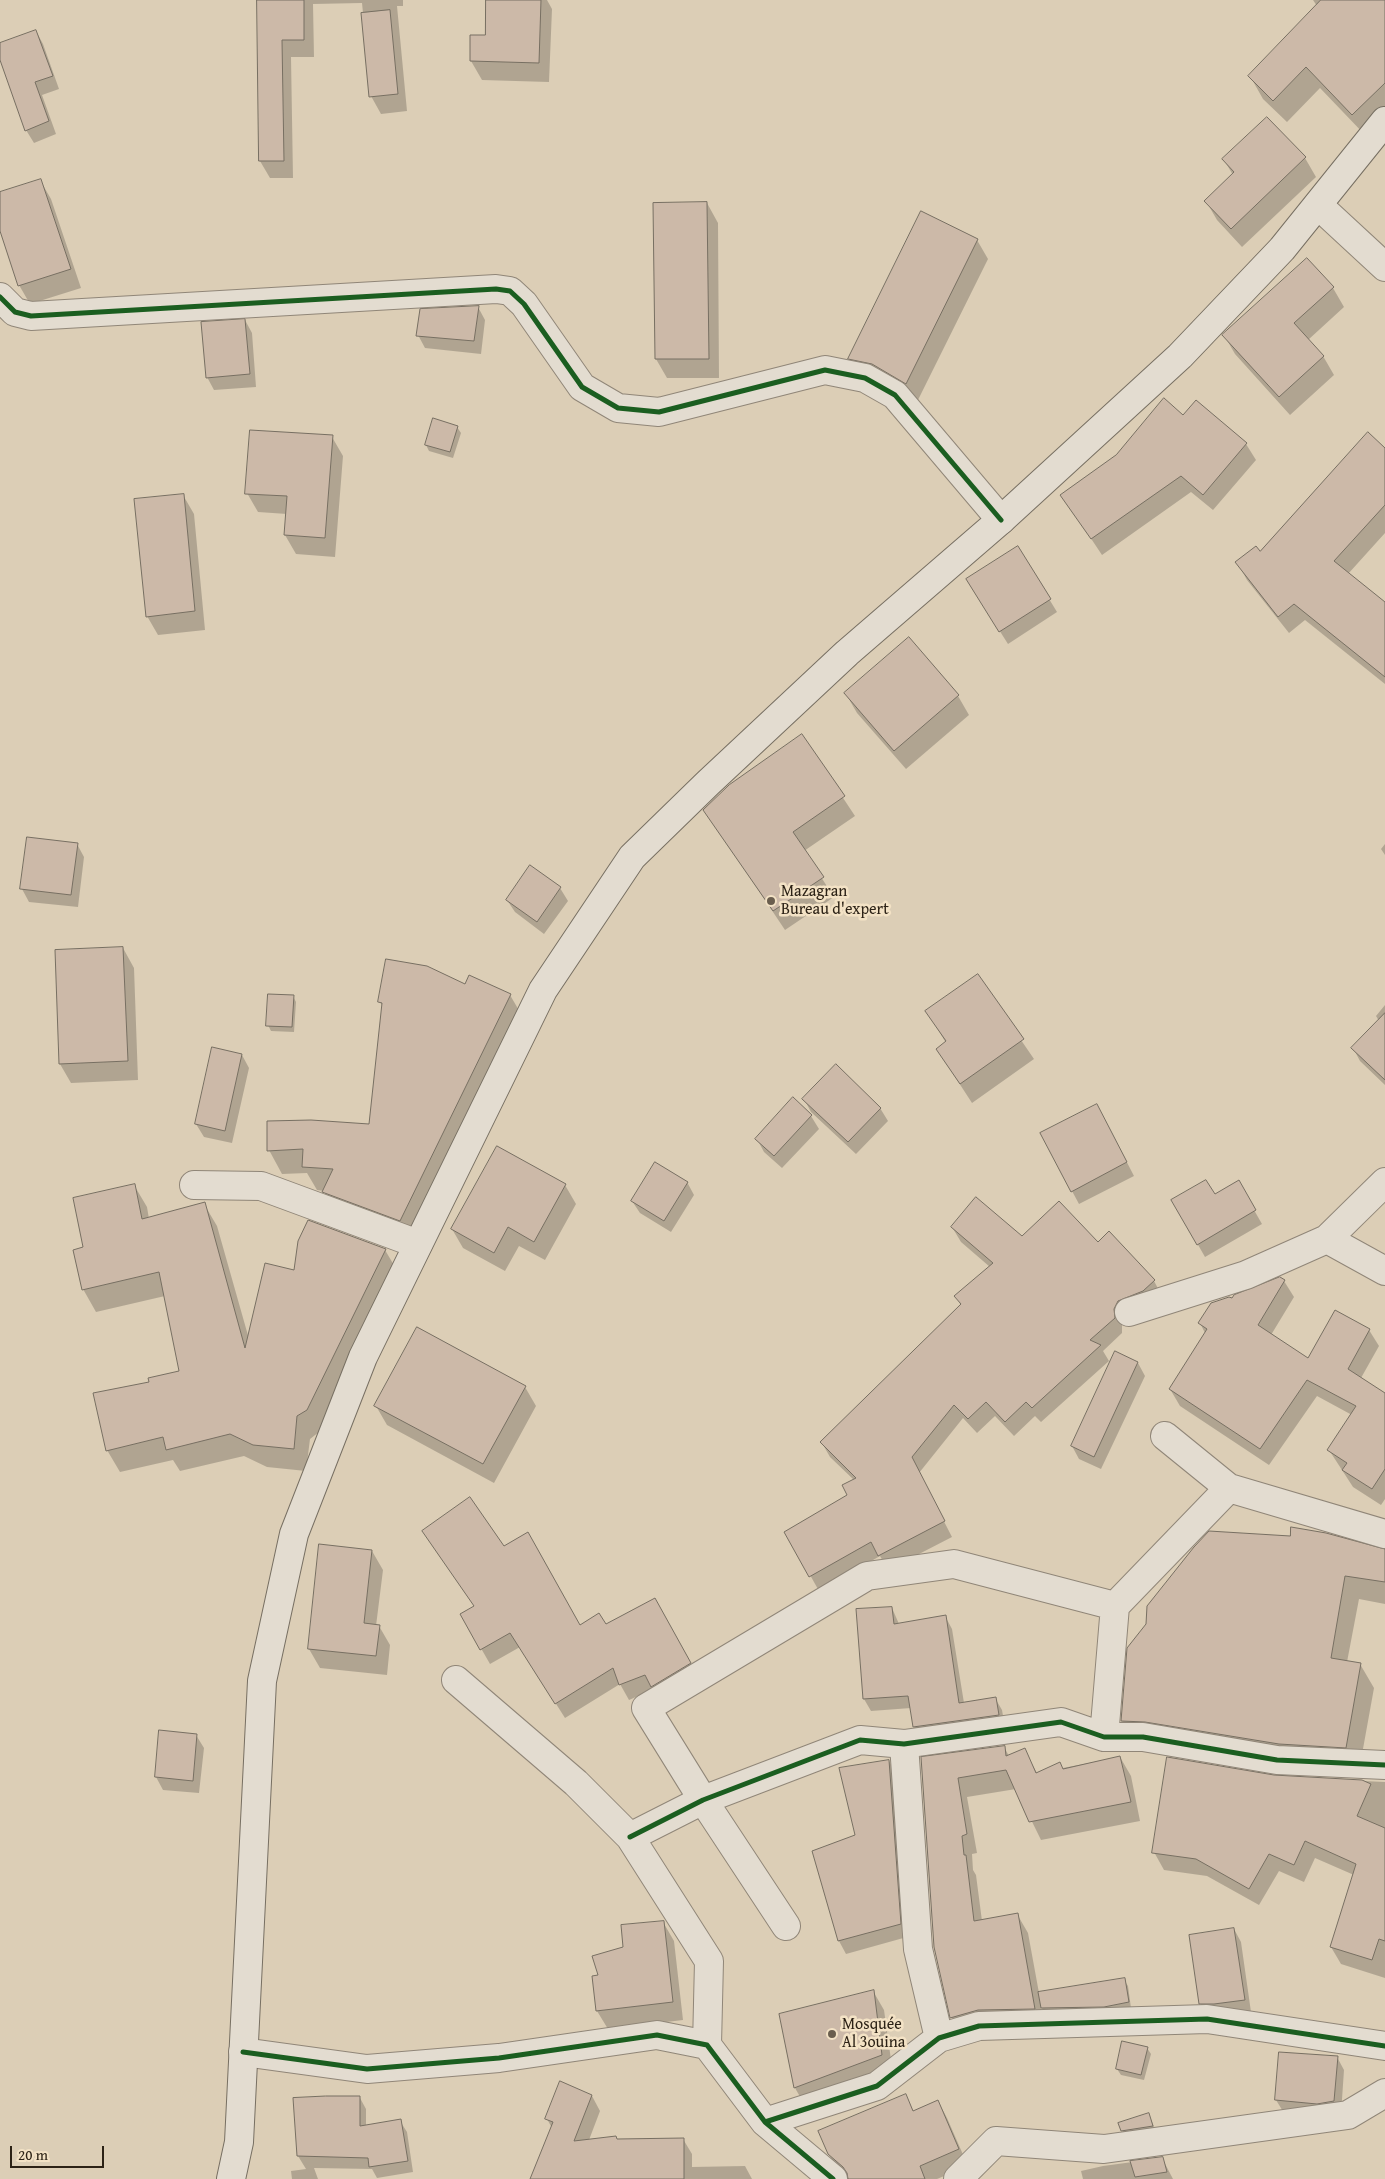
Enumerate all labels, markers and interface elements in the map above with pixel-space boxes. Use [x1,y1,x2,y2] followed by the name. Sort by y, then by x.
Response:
[781,882,889,920] place label: Mazagran Bureau d'expert
[765,895,777,907] marker: Mazagran Bureau d'expert
[842,2015,905,2053] place label: Mosquée Al 3ouina
[826,2028,838,2040] marker: Mosquée Al 3ouina
[12,2136,106,2168] scale bar
[18,2144,48,2165] text: 20 m

